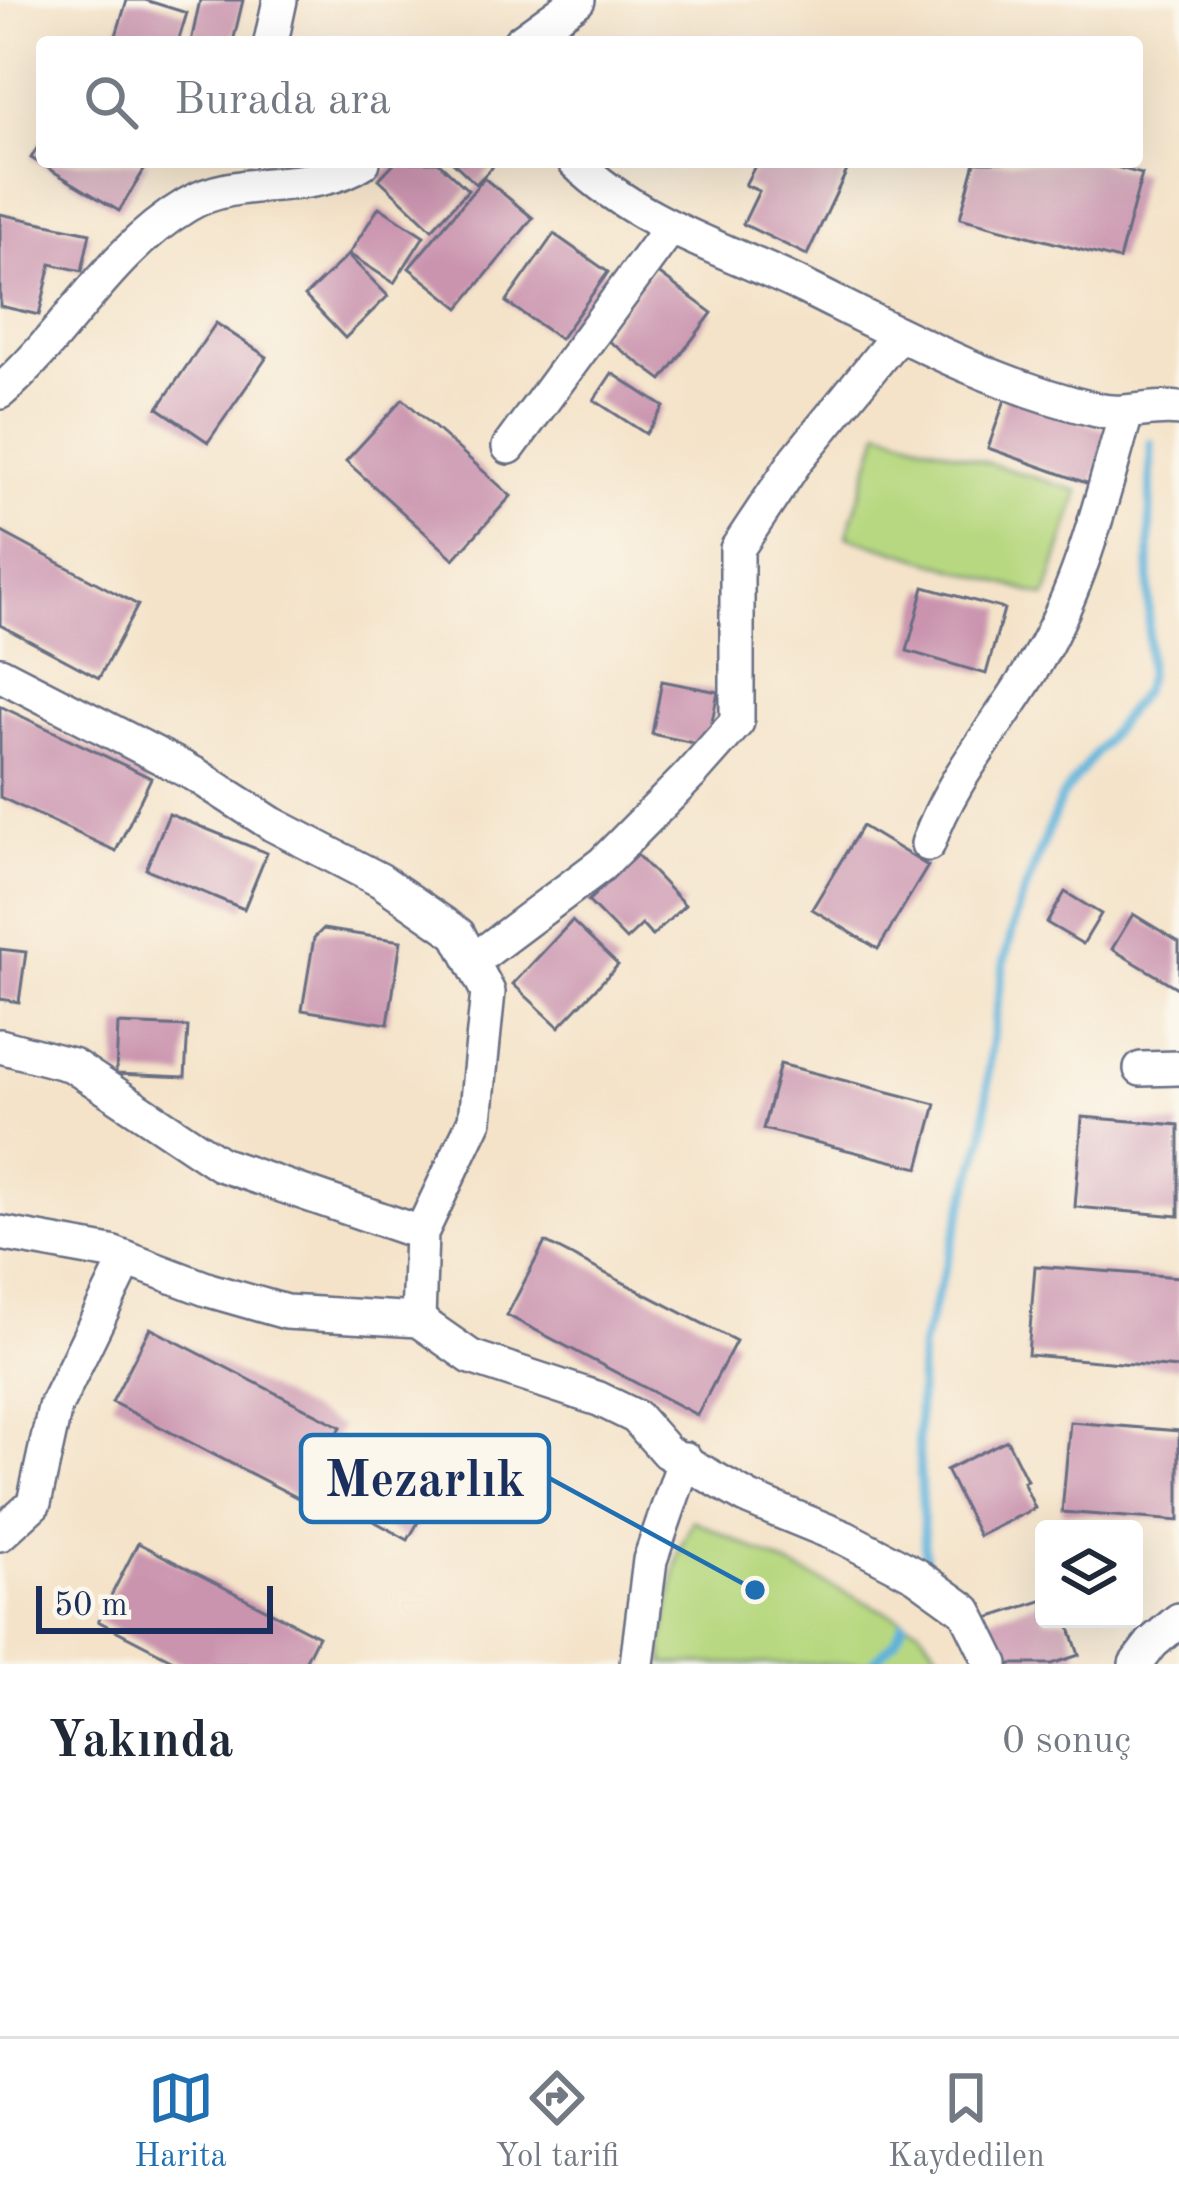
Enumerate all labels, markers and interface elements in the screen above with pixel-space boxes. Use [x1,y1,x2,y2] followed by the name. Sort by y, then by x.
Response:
[36,36,1143,168] search box
[78,69,144,135] icon: search
[174,79,391,124] text: Burada ara
[301,1435,549,1522] callout: Mezarlık
[325,1457,525,1508] text: Mezarlık
[1035,1520,1143,1628] map controls
[1035,1520,1143,1628] button: layers
[36,1580,273,1633] scale bar
[54,1590,128,1623] text: 50 m
[48,1717,234,1768] text: Yakında
[1002,1722,1131,1761] text: 0 sonuç
[134,2065,227,2178] tab: Harita
[495,2065,619,2178] tab: Yol tarifi
[888,2065,1045,2178] tab: Kaydedilen

